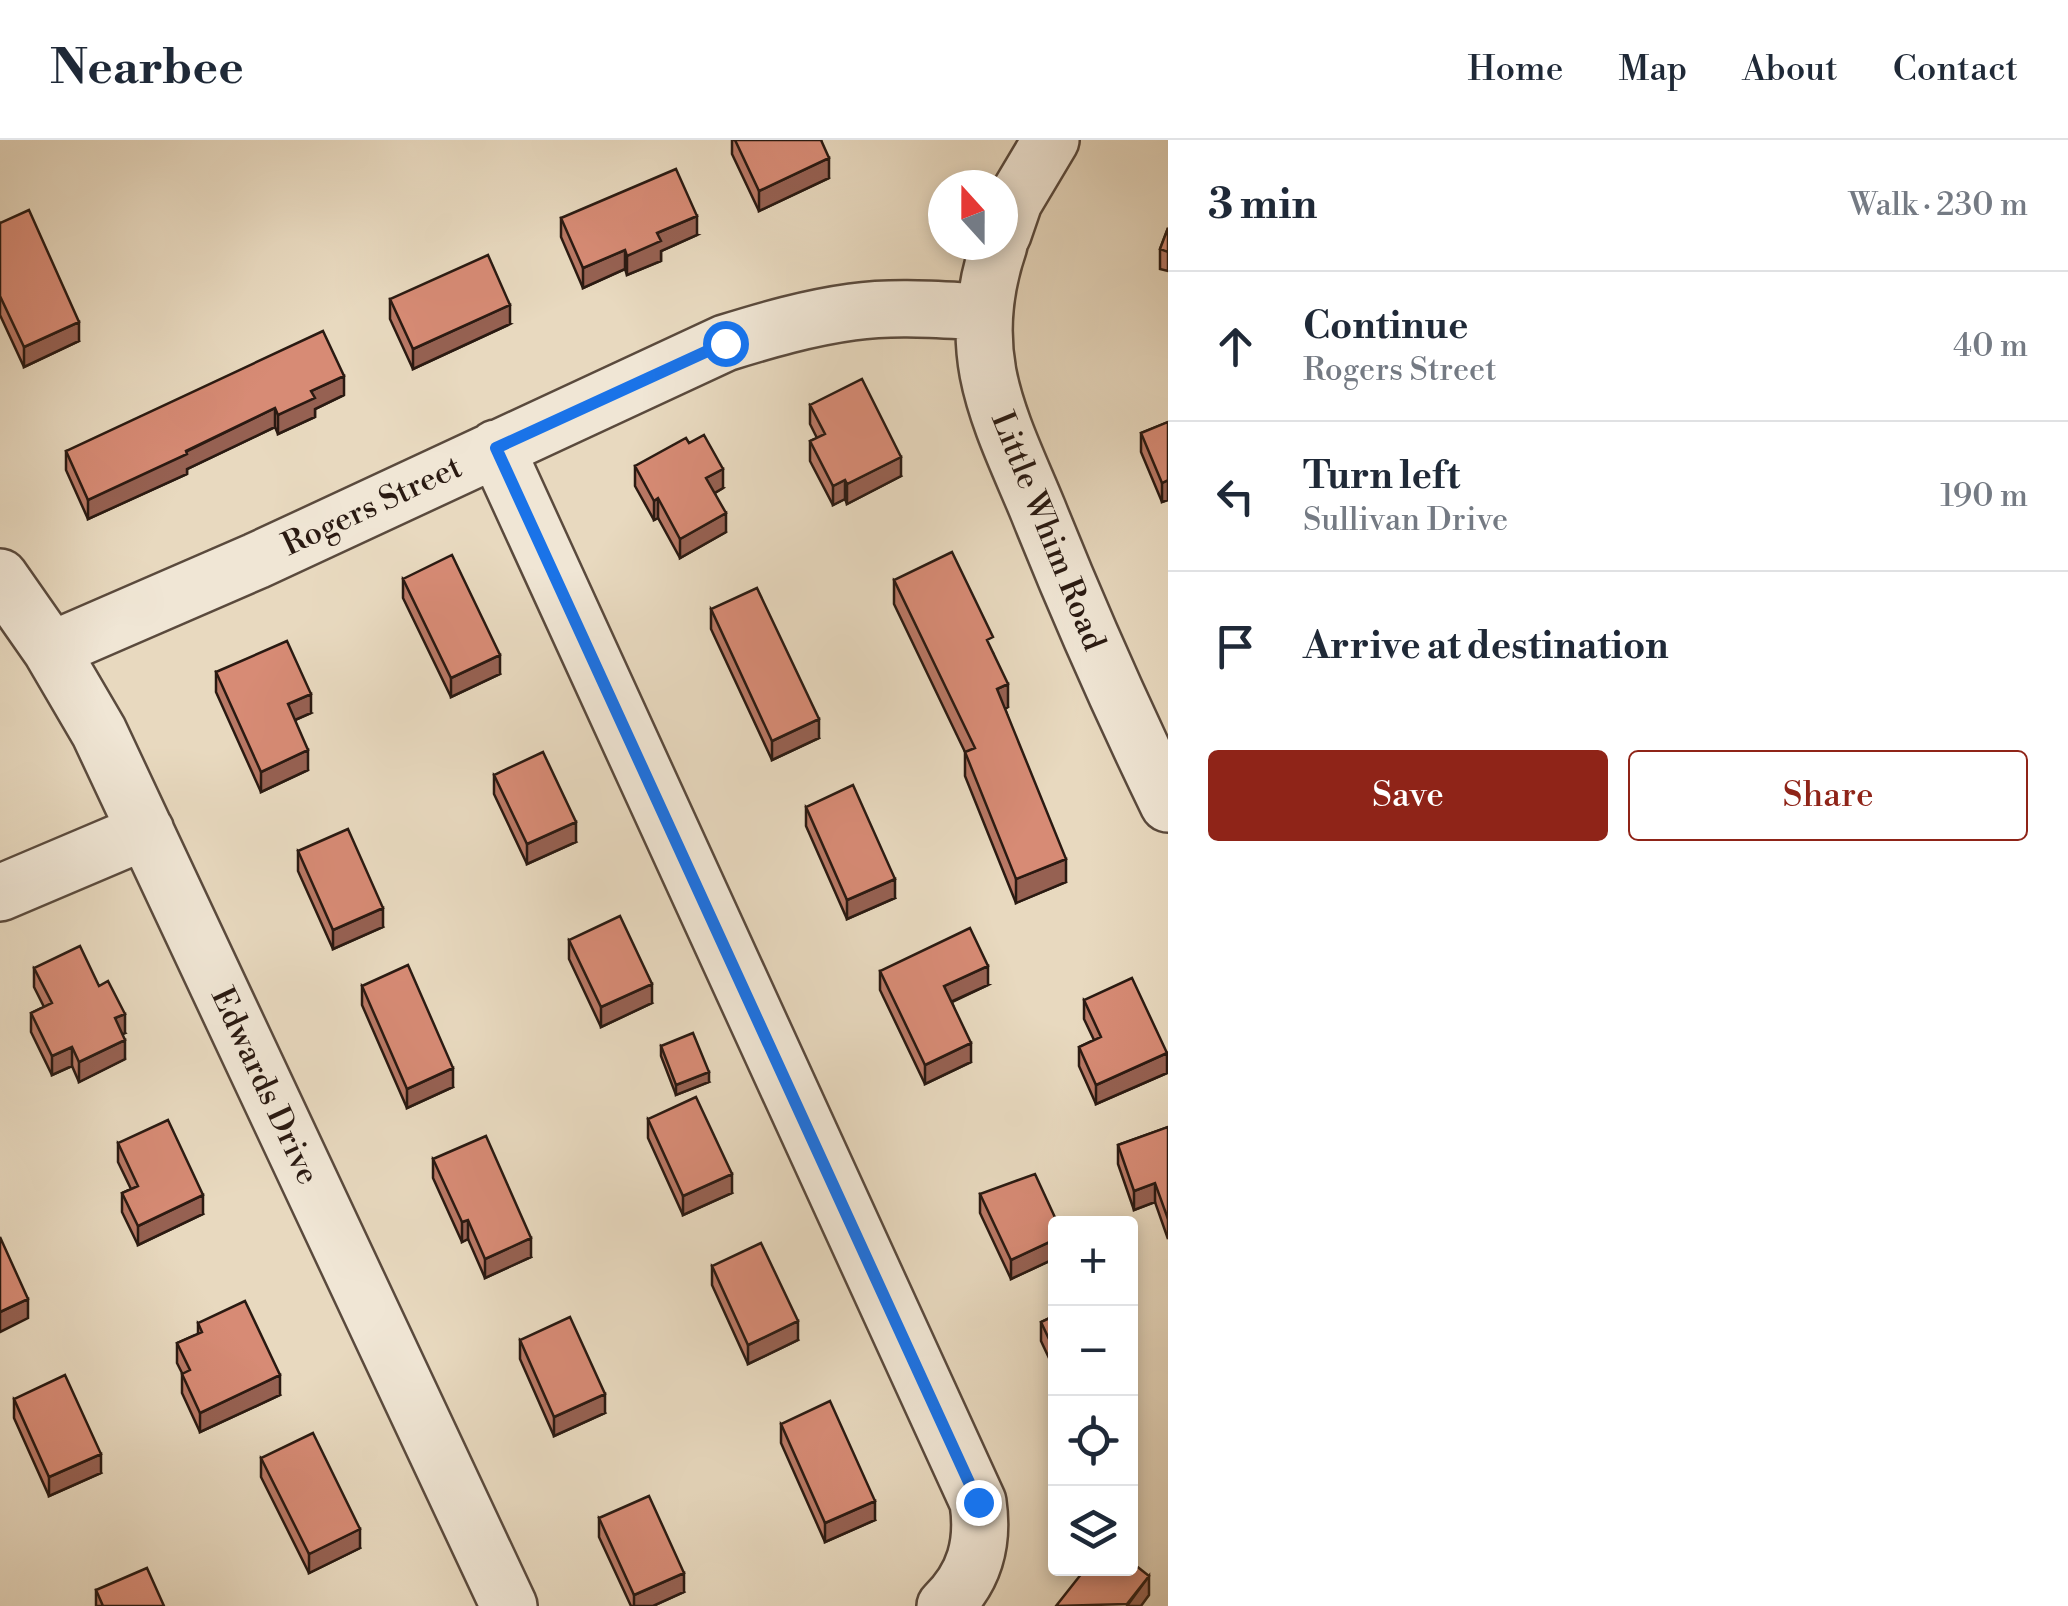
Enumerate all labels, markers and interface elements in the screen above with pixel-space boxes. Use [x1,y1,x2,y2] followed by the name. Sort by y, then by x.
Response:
[50,39,244,99] text: Nearbee
[1467,48,1563,91] text: Home
[1618,48,1687,91] text: Map
[1742,48,1838,91] text: About
[1893,48,2018,91] text: Contact
[928,170,1018,260] north arrow
[1208,179,1317,232] text: 3 min
[1848,185,2028,225] text: Walk · 230 m
[1303,303,1468,350] text: Continue
[1208,319,1263,374] icon: ahead
[703,321,749,367] route start
[1953,326,2028,366] text: 40 m
[1303,350,1497,390] text: Rogers Street
[982,406,1114,656] street label: Little Whim Road
[276,447,468,565] street label: Rogers Street
[1303,453,1460,500] text: Turn left
[1208,469,1263,524] icon: left
[1940,476,2028,516] text: 190 m
[1303,500,1508,540] text: Sullivan Drive
[1208,619,1263,674] icon: arrive
[1303,623,1669,670] text: Arrive at destination
[1208,750,1608,841] button: Save
[1628,750,2028,841] button: Share
[202,981,328,1191] street label: Edwards Drive
[1048,1216,1138,1576] map controls
[1048,1216,1138,1306] button: +
[1048,1306,1138,1396] button: −
[1048,1396,1138,1486] button: locate
[956,1480,1002,1526] route end
[1048,1486,1138,1576] button: layers

